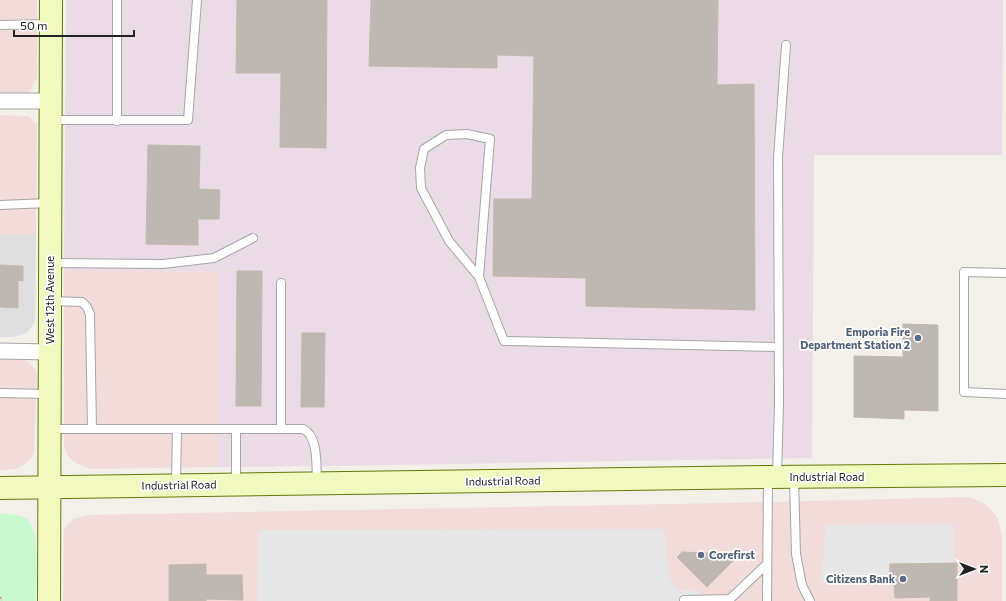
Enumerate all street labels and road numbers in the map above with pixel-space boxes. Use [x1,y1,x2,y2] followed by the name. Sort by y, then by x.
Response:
[43,256,56,344] street label: West 12th Avenue
[790,470,864,483] street label: Industrial Road
[465,473,541,488] street label: Industrial Road
[141,477,217,492] street label: Industrial Road

